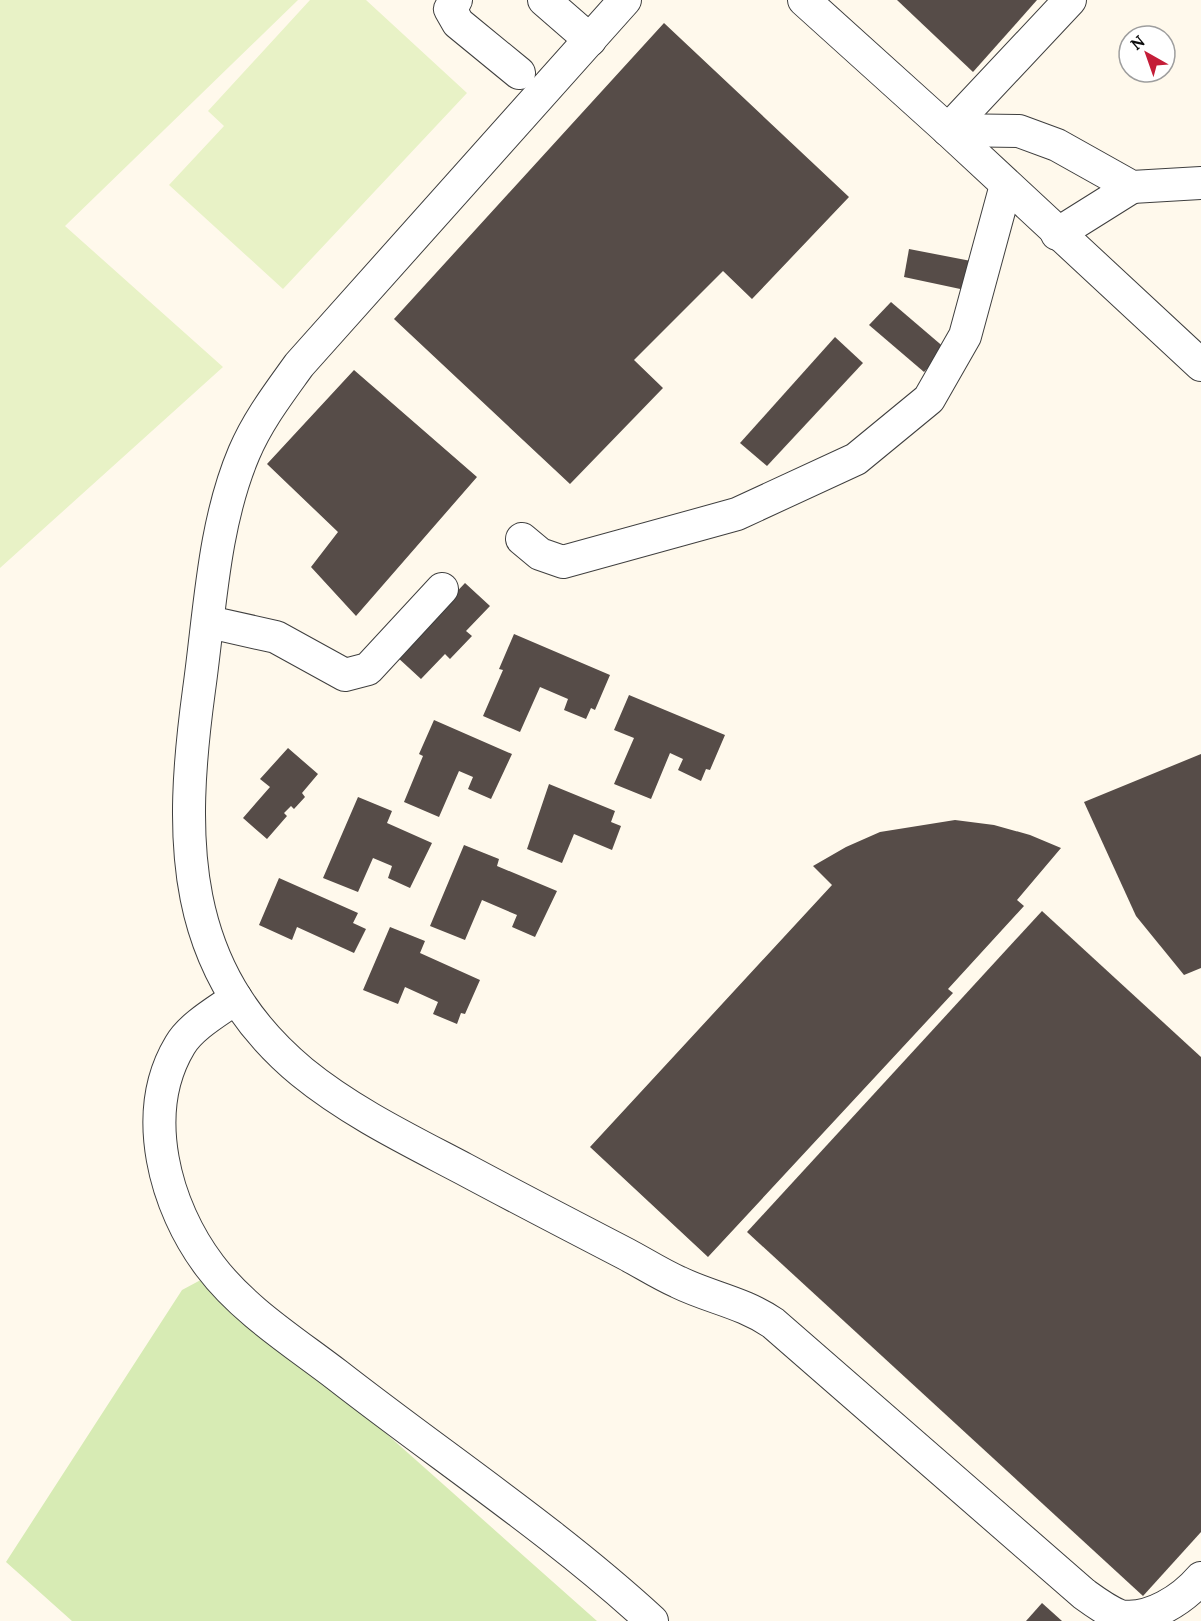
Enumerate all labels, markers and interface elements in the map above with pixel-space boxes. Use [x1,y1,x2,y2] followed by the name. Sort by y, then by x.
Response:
[1117,24,1177,84] north arrow
[1126,31,1149,54] text: N

